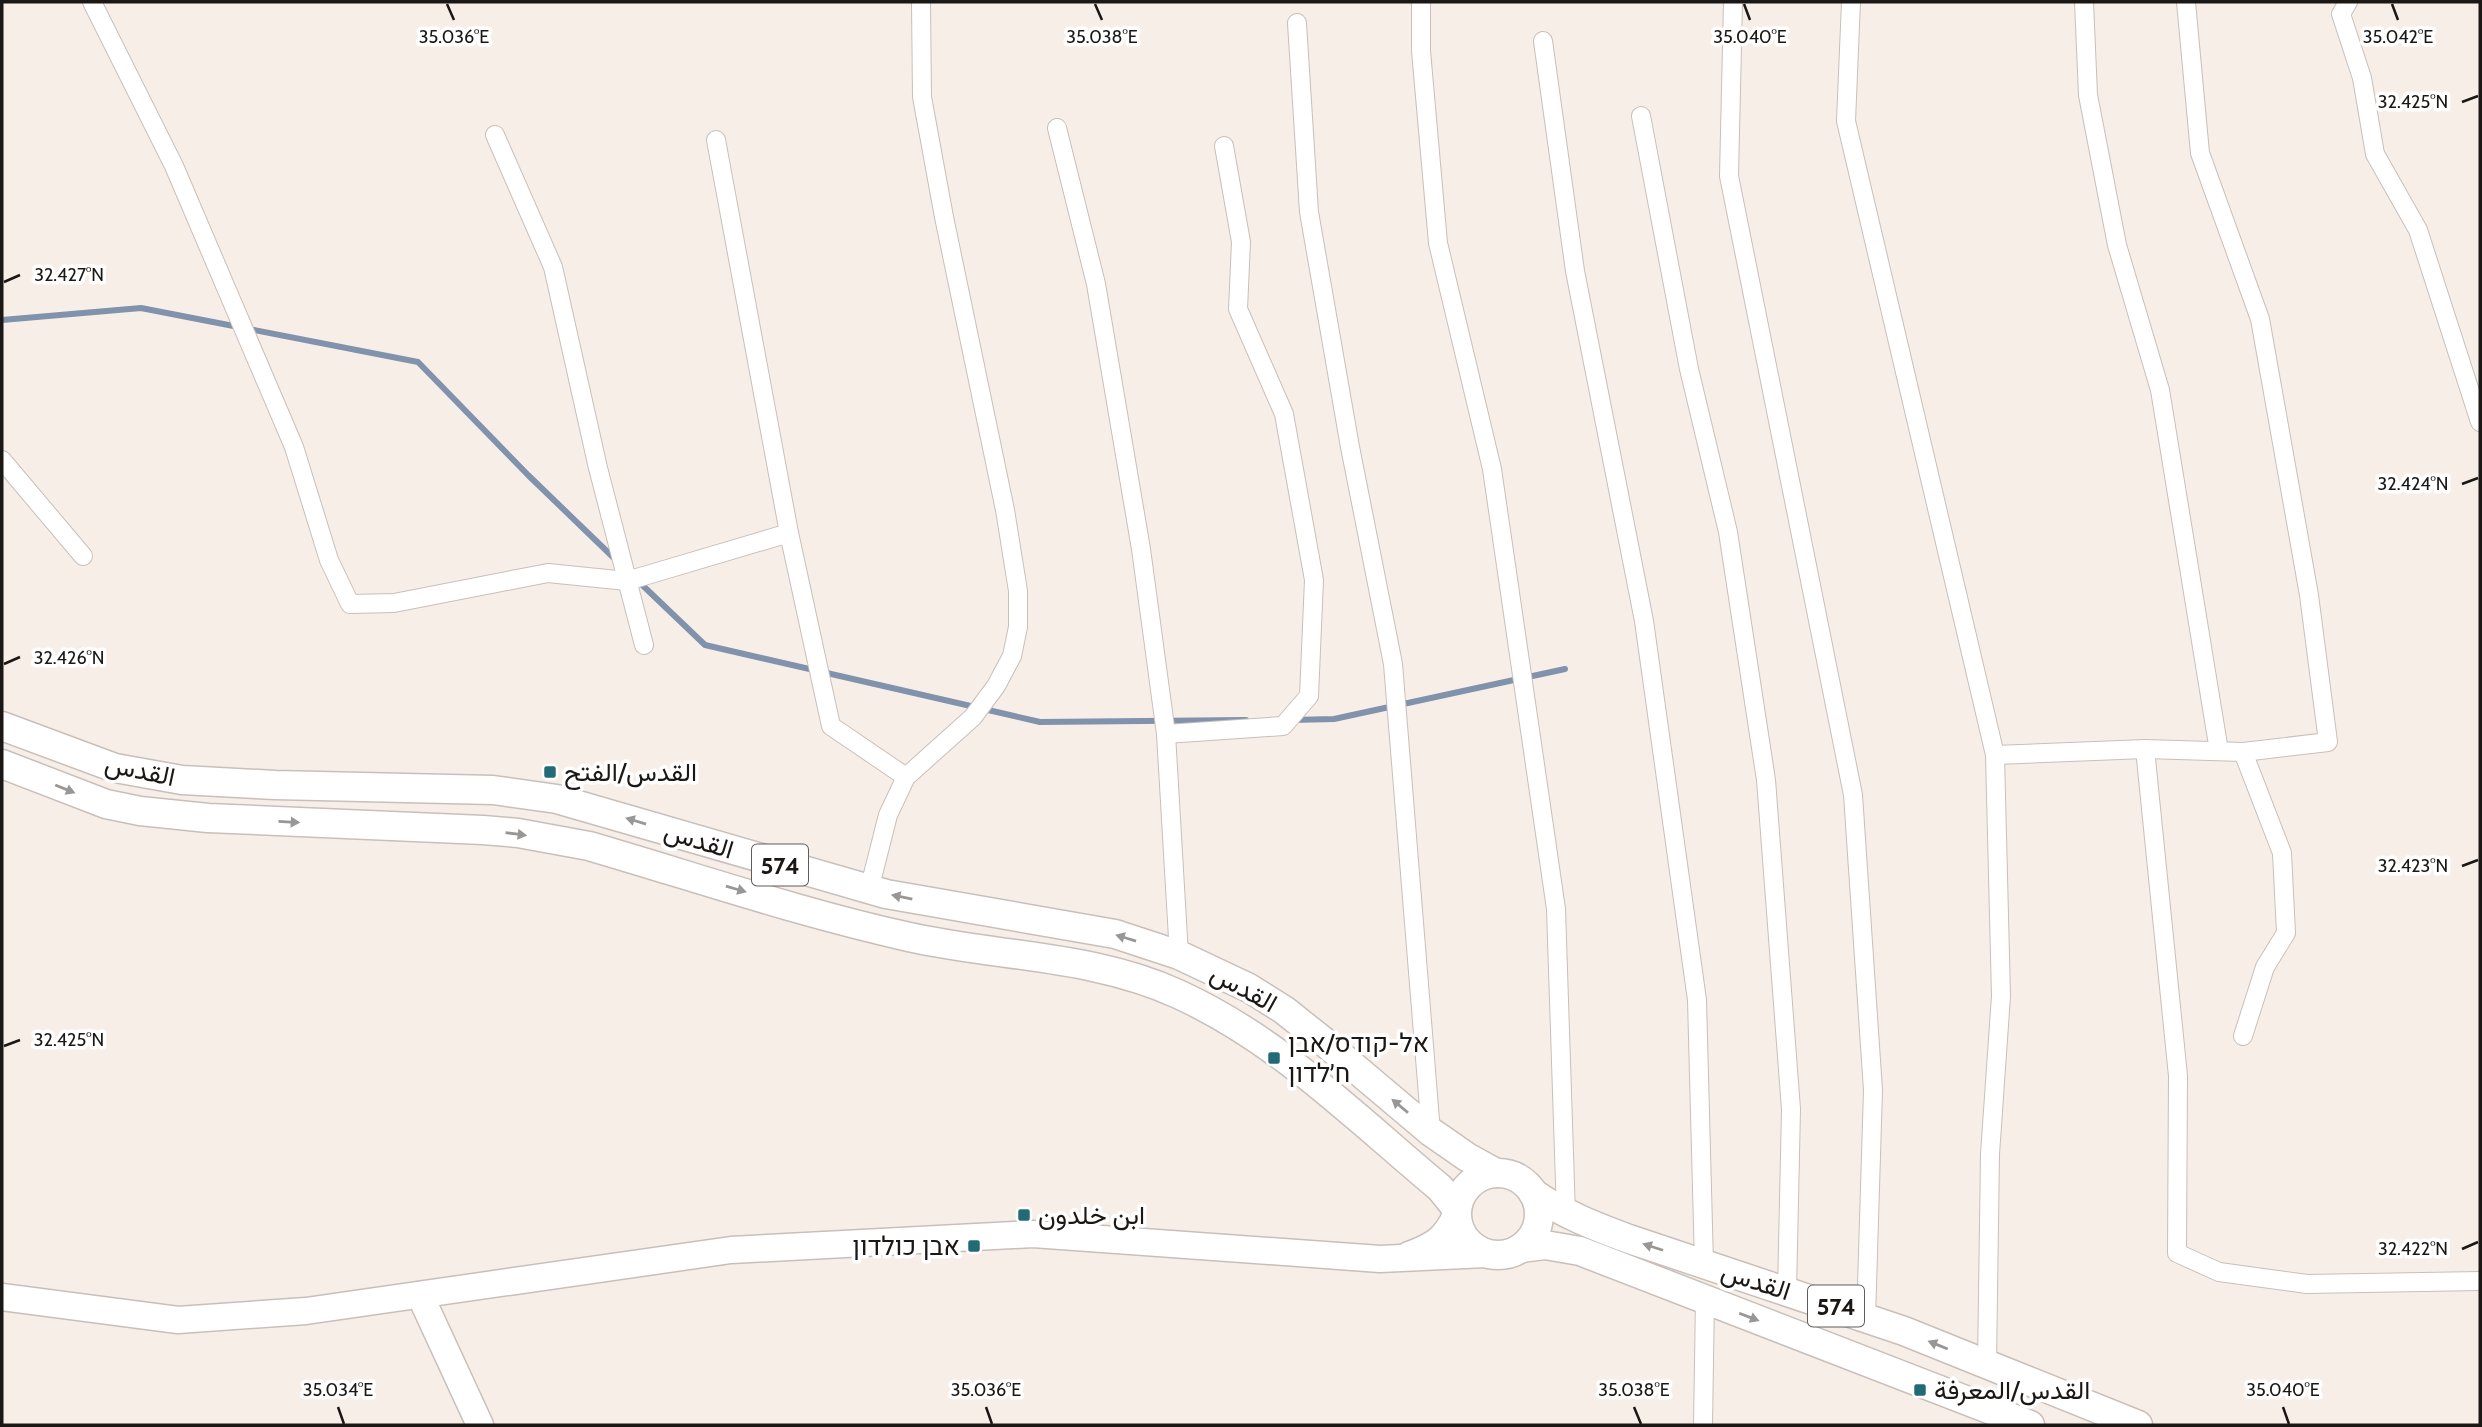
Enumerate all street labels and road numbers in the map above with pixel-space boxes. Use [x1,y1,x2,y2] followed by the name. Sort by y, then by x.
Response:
[102,747,178,793] street label: القدس
[660,814,738,866] street label: القدس
[752,844,808,886] road number: 574
[1205,957,1283,1019] street label: القدس
[1717,1255,1795,1307] street label: القدس
[1808,1286,1864,1326] road number: 574

